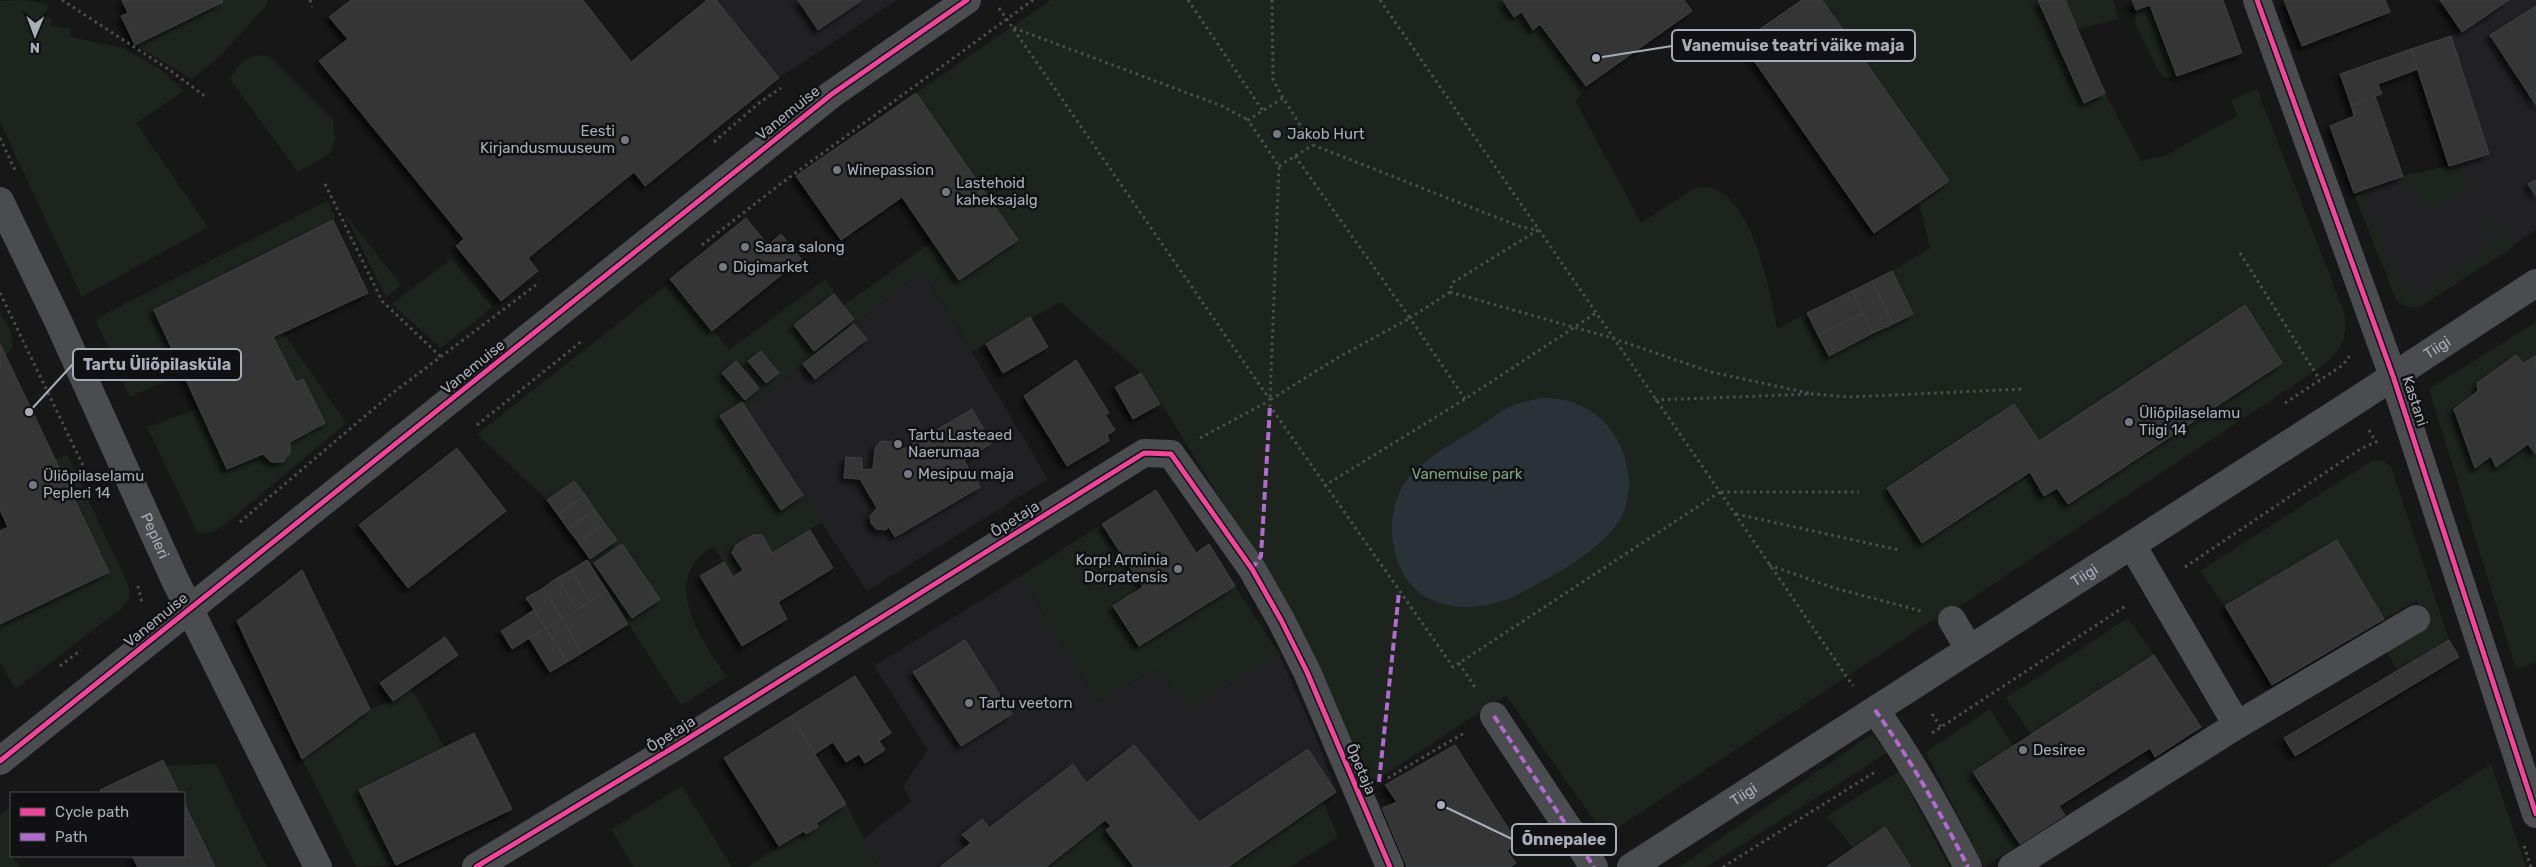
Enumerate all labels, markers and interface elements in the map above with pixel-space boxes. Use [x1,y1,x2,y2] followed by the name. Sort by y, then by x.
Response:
[10,10,60,60] north arrow
[1672,30,1915,61] callout: Vanemuise teatri väike maja
[1682,36,1904,55] text: Vanemuise teatri väike maja
[30,39,40,56] text: N
[752,82,824,144] street label: Vanemuise
[480,122,615,157] place label: Eesti Kirjandusmuuseum
[1287,125,1365,143] place label: Jakob Hurt
[1271,128,1283,140] marker: Jakob Hurt
[619,134,631,146] marker: Eesti Kirjandusmuuseum
[847,161,934,179] place label: Winepassion
[831,164,843,176] marker: Winepassion
[956,174,1038,209] place label: Lastehoid kaheksajalg
[940,186,952,198] marker: Lastehoid kaheksajalg
[755,238,845,256] place label: Saara salong
[739,241,751,253] marker: Saara salong
[733,258,809,276] place label: Digimarket
[717,261,729,273] marker: Digimarket
[2420,332,2454,363] street label: Tiigi
[437,336,509,398] street label: Vanemuise
[73,349,241,380] callout: Tartu Üliõpilasküla
[83,354,231,374] text: Tartu Üliõpilasküla
[2398,374,2432,428] street label: Kastani
[2139,404,2240,439] place label: Üliõpilaselamu Tiigi 14
[2123,416,2135,428] marker: Üliõpilaselamu Tiigi 14
[908,426,1012,461] place label: Tartu Lasteaed Naerumaa
[892,438,904,450] marker: Tartu Lasteaed Naerumaa
[918,465,1014,483] place label: Mesipuu maja
[1411,465,1523,483] park label: Vanemuise park
[43,467,144,502] place label: Üliõpilaselamu Pepleri 14
[902,468,914,480] marker: Mesipuu maja
[27,479,39,491] marker: Üliõpilaselamu Pepleri 14
[987,497,1043,541] street label: Õpetaja
[137,510,173,562] street label: Pepleri
[1076,551,1168,586] place label: Korp! Arminia Dorpatensis
[2067,560,2101,591] street label: Tiigi
[1172,563,1184,575] marker: Korp! Arminia Dorpatensis
[120,589,192,651] street label: Vanemuise
[979,694,1073,712] place label: Tartu veetorn
[963,697,975,709] marker: Tartu veetorn
[643,712,699,756] street label: Õpetaja
[1342,741,1380,797] street label: Õpetaja
[2033,741,2085,759] place label: Desiree
[2017,744,2029,756] marker: Desiree
[1727,779,1761,810] street label: Tiigi
[10,792,185,857] legend
[55,803,129,821] text: Cycle path
[1512,824,1616,855] callout: Õnnepalee
[55,828,88,846] text: Path
[1522,830,1606,849] text: Õnnepalee

